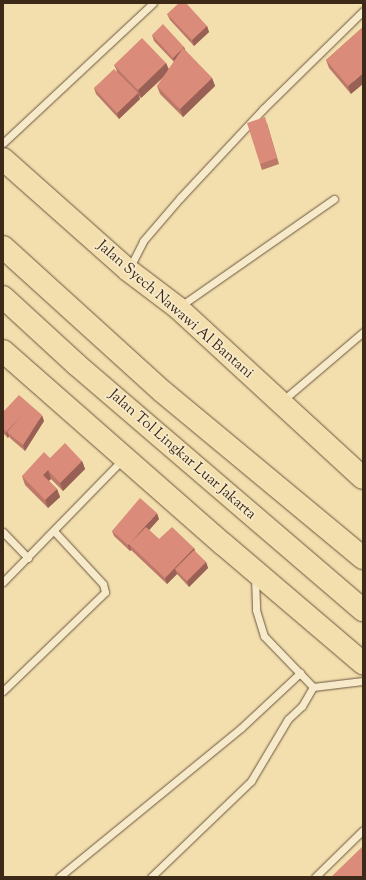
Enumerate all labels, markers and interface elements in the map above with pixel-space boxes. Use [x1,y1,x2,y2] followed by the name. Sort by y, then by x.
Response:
[93,237,257,383] street label: Jalan Syech Nawawi Al Bantani
[105,386,259,524] street label: Jalan Tol Lingkar Luar Jakarta

